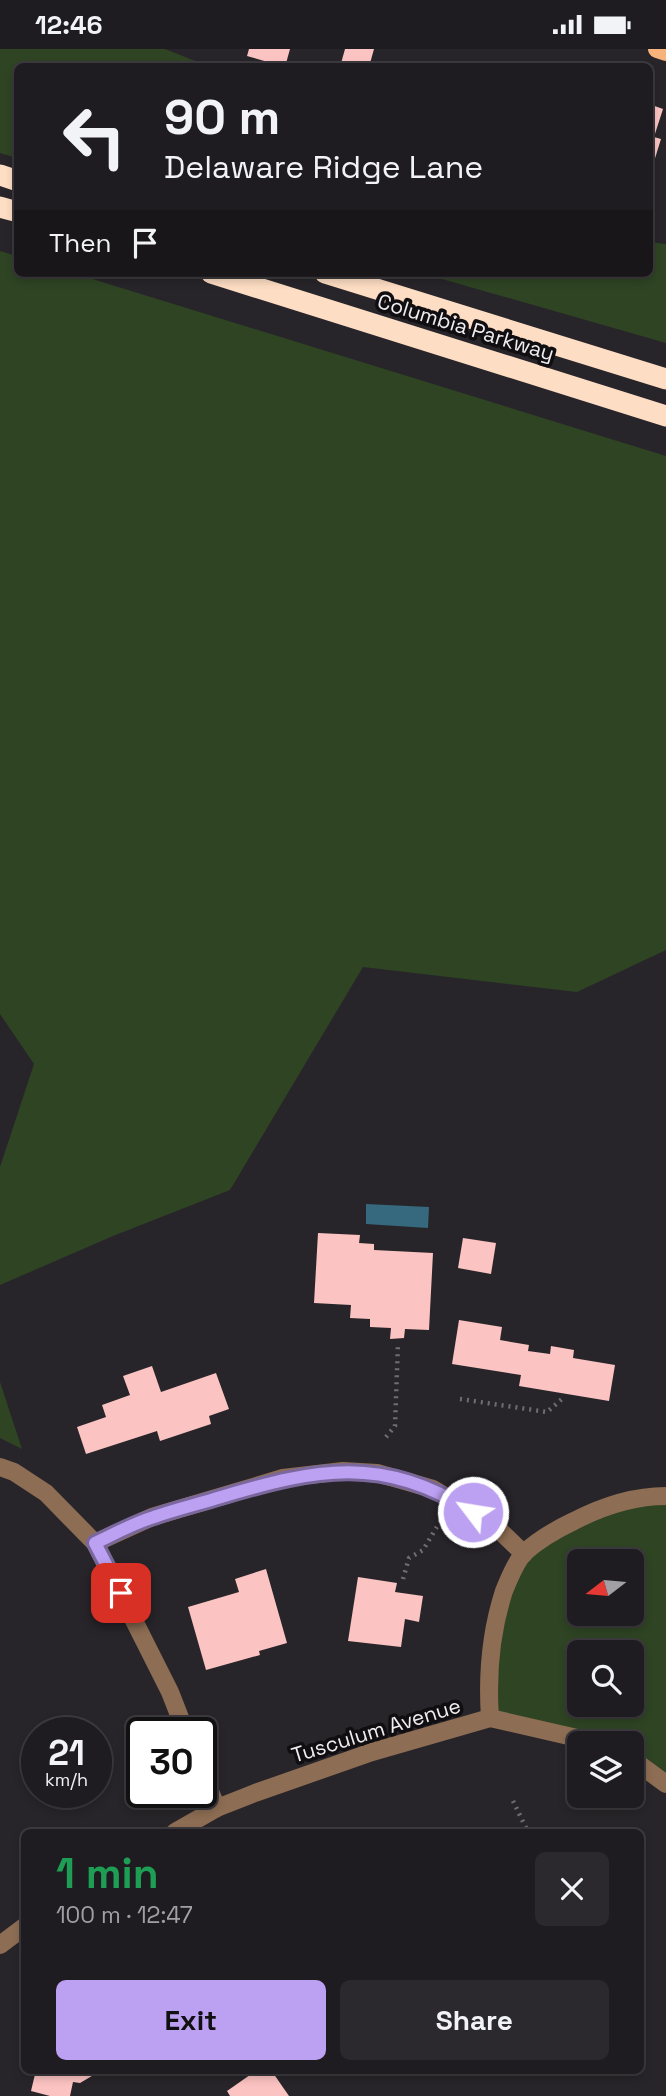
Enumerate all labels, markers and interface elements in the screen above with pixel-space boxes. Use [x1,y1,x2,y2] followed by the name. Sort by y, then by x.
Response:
[35,8,103,42] text: 12:46
[164,86,280,148] text: 90 m
[49,91,140,182] icon: left
[164,147,483,187] text: Delaware Ridge Lane
[126,224,164,262] icon: arrive
[49,226,112,260] text: Then
[374,287,558,367] street label: Columbia Parkway
[436,1475,510,1549] position arrow
[567,1549,644,1626] north arrow
[567,1549,644,1808] map controls
[91,1563,151,1623] pin
[102,1574,140,1612] icon: arrive
[567,1640,644,1717] button: search
[288,1691,464,1769] street label: Tusculum Avenue
[126,1717,217,1808] speed limit sign: 30
[48,1731,85,1775] text: 21
[567,1731,644,1808] button: layers
[45,1768,88,1791] text: km/h
[56,1847,159,1900] text: 1 min
[535,1852,609,1926] button: close
[56,1900,193,1930] text: 100 m · 12:47
[56,1980,326,2060] button: Exit
[340,1980,609,2060] button: Share

